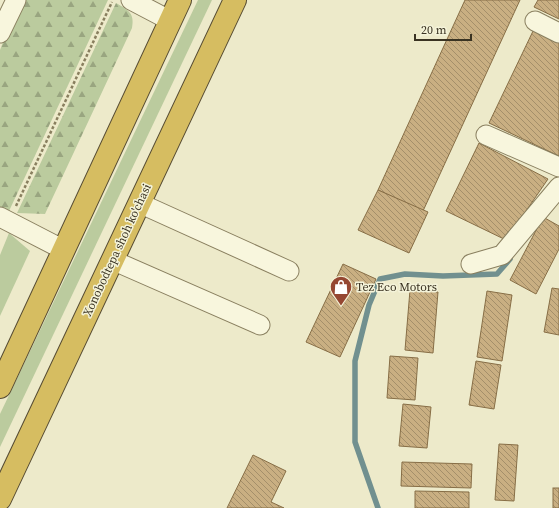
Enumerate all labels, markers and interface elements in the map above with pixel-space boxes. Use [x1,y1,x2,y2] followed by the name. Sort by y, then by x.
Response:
[415,16,471,42] scale bar
[421,22,447,38] text: 20 m
[79,181,155,319] street label: Xonobodtepa shoh ko'chasi
[328,274,354,307] shop icon: Tez Eco Motors
[356,279,437,295] place label: Tez Eco Motors

